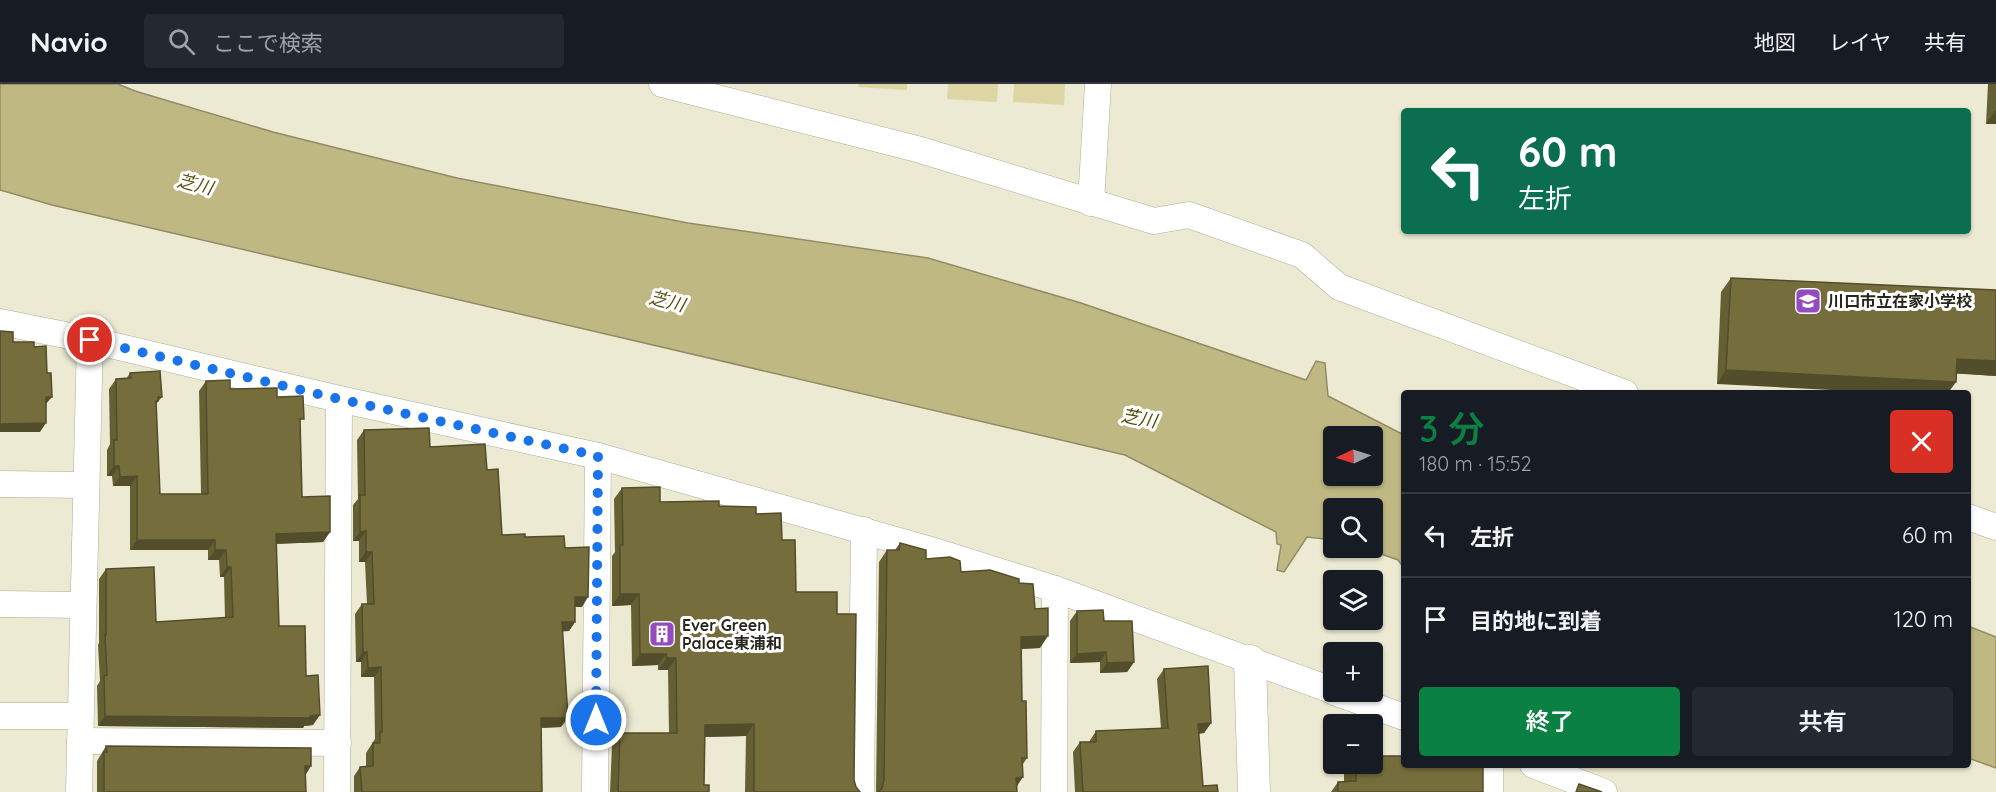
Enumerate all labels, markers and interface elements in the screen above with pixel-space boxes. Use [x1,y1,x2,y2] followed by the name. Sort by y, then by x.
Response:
[144,14,564,68] search box
[30,24,108,59] text: Navio
[165,25,198,58] icon: search
[213,29,323,57] text: ここで検索
[1754,29,1796,55] text: 地図
[1829,29,1891,55] text: レイヤ
[1924,29,1966,55] text: 共有
[1518,125,1618,178] text: 60 m
[1419,132,1497,210] icon: left
[175,168,217,200] water label: 芝川
[1518,181,1572,215] text: 左折
[647,285,689,317] water label: 芝川
[1793,286,1823,316] school or university icon: 川口市立在家小学校
[1828,291,1972,311] place label: 川口市立在家小学校
[64,314,115,365] pin
[73,323,106,356] icon: arrive
[1119,404,1161,433] water label: 芝川
[1419,406,1484,451] text: 3 分
[1890,410,1953,473] button: close
[1323,426,1383,486] north arrow
[1323,426,1383,774] map controls
[1419,451,1532,476] text: 180 m · 15:52
[1323,498,1383,558] button: search
[1419,519,1452,552] icon: left
[1902,521,1953,549] text: 60 m
[1470,523,1514,551] text: 左折
[1323,570,1383,630] button: layers
[1419,603,1452,636] icon: arrive
[1894,605,1953,633] text: 120 m
[1470,607,1602,635] text: 目的地に到着
[682,615,782,653] place label: Ever Green Palace東浦和
[647,619,677,649] building icon: Ever Green Palace東浦和
[1323,642,1383,702] button: +
[1419,687,1680,756] button: 終了
[1692,687,1953,756] button: 共有
[564,688,628,752] position arrow
[1323,714,1383,774] button: −

